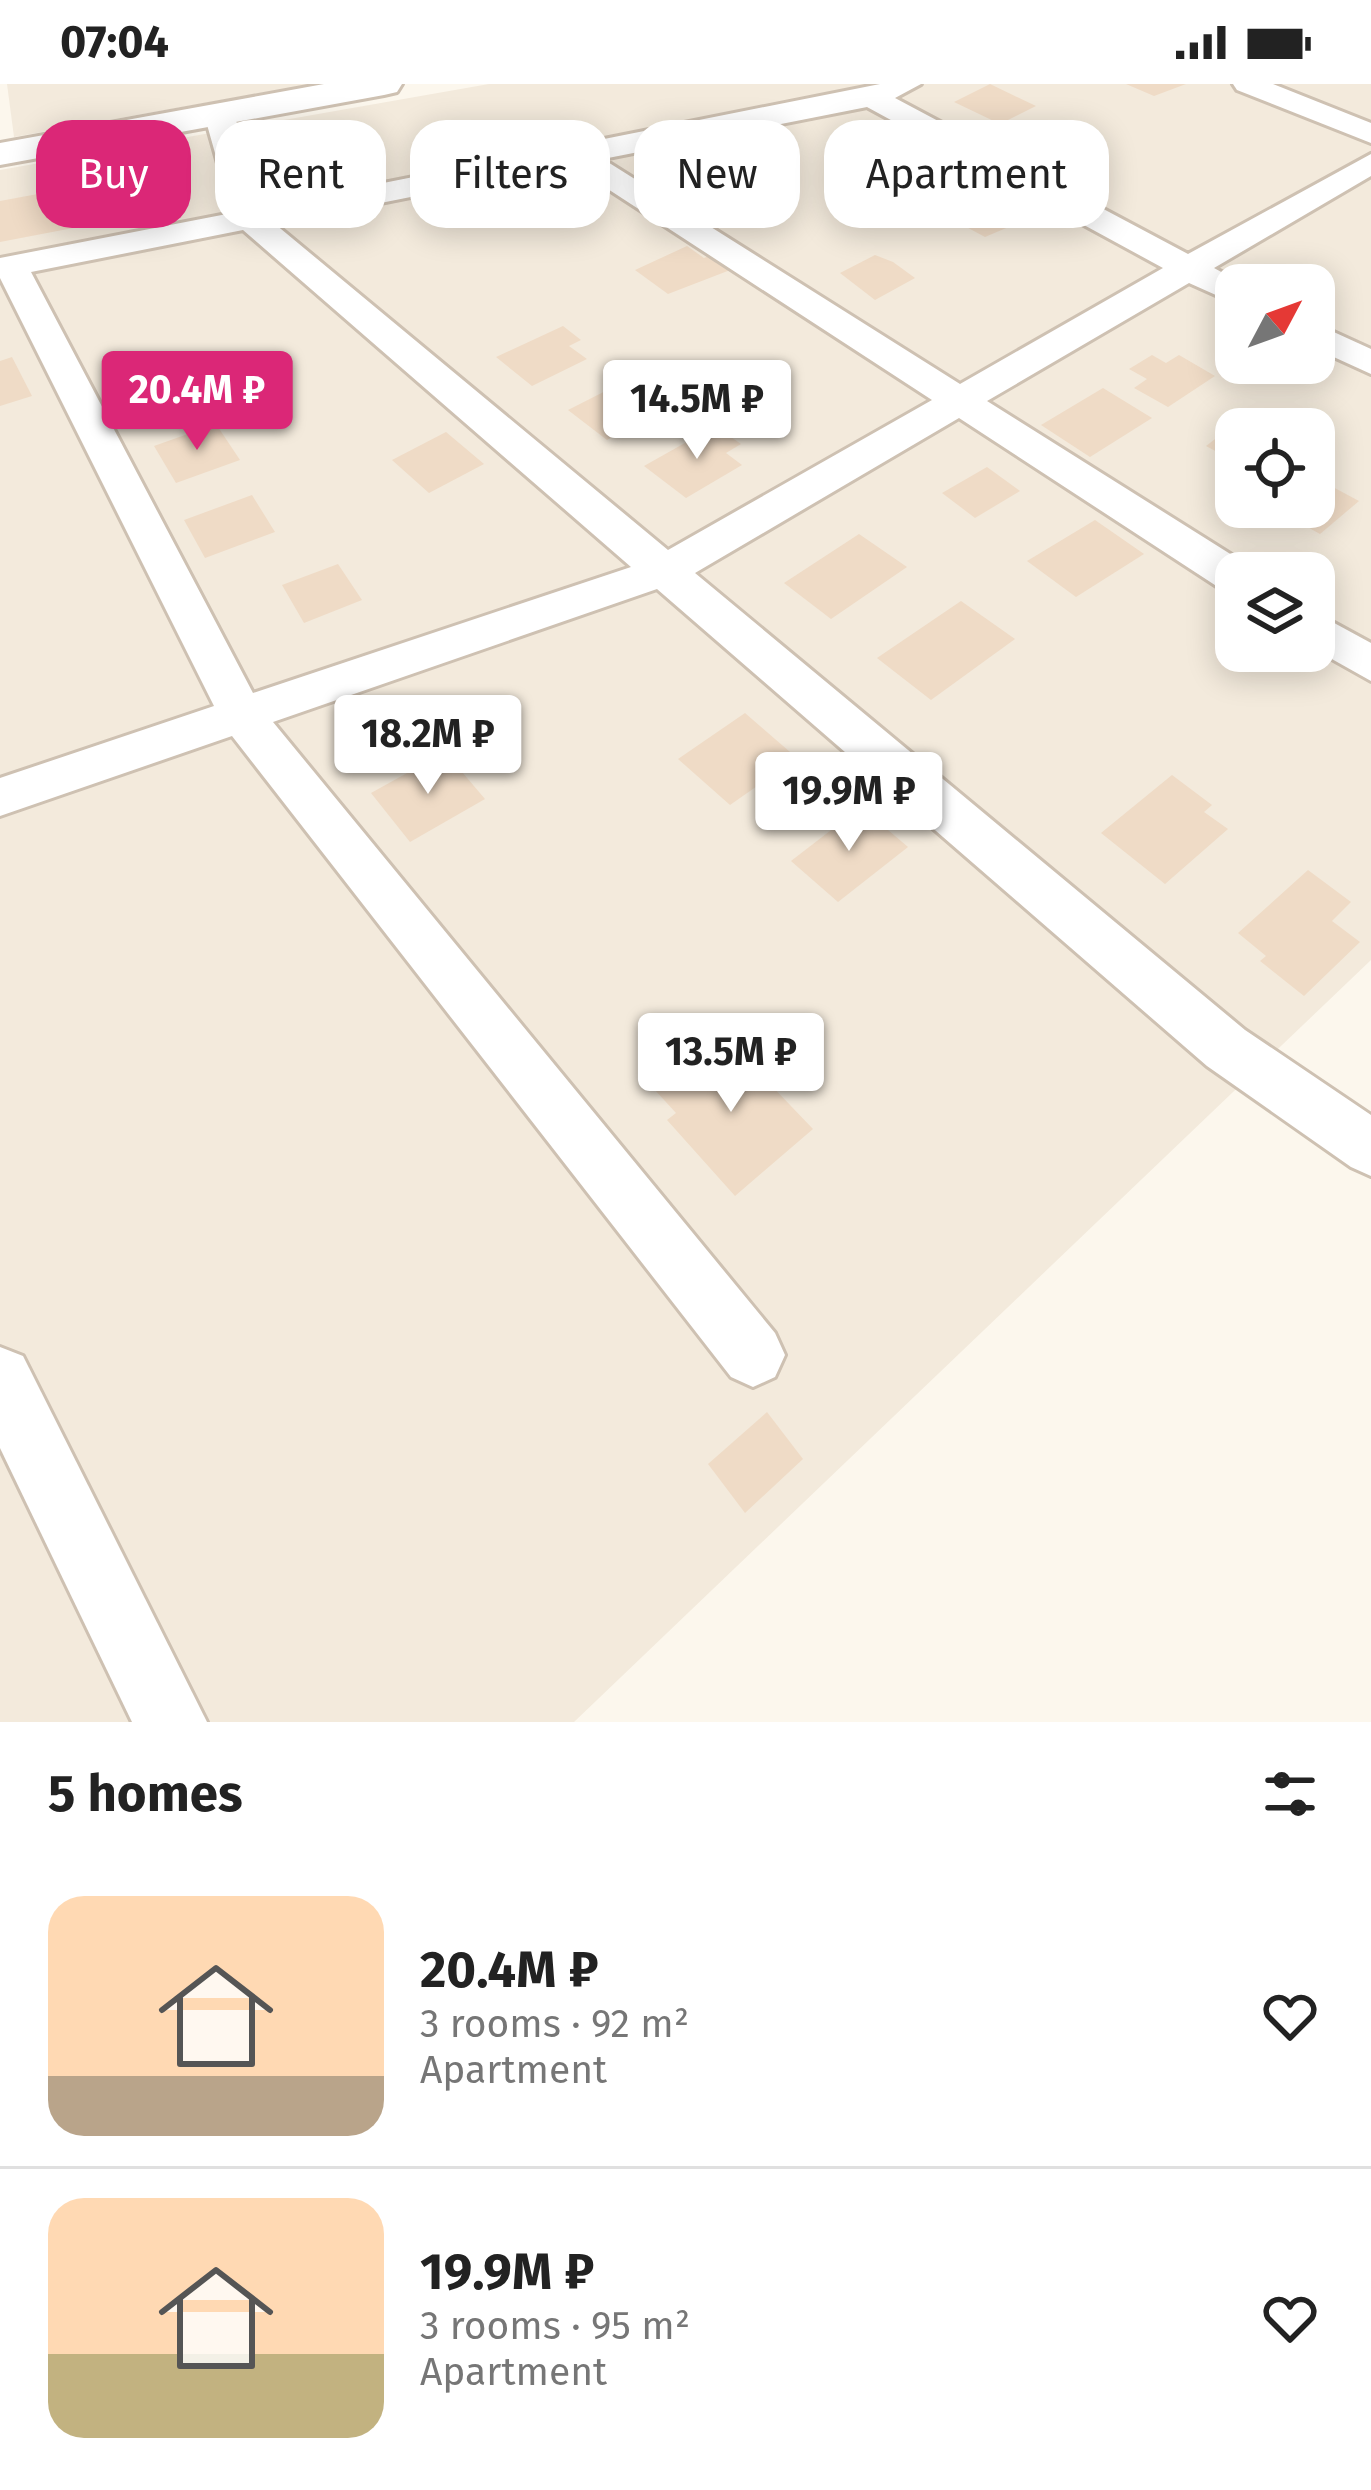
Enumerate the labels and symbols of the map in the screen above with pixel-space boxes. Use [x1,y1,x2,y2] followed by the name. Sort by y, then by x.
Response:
[1215,264,1335,384] north arrow
[86,351,308,453] pin: 20.4M ₽
[586,360,808,462] pin: 14.5M ₽
[317,695,539,797] pin: 18.2M ₽
[738,752,960,854] pin: 19.9M ₽
[620,1013,842,1115] pin: 13.5M ₽

